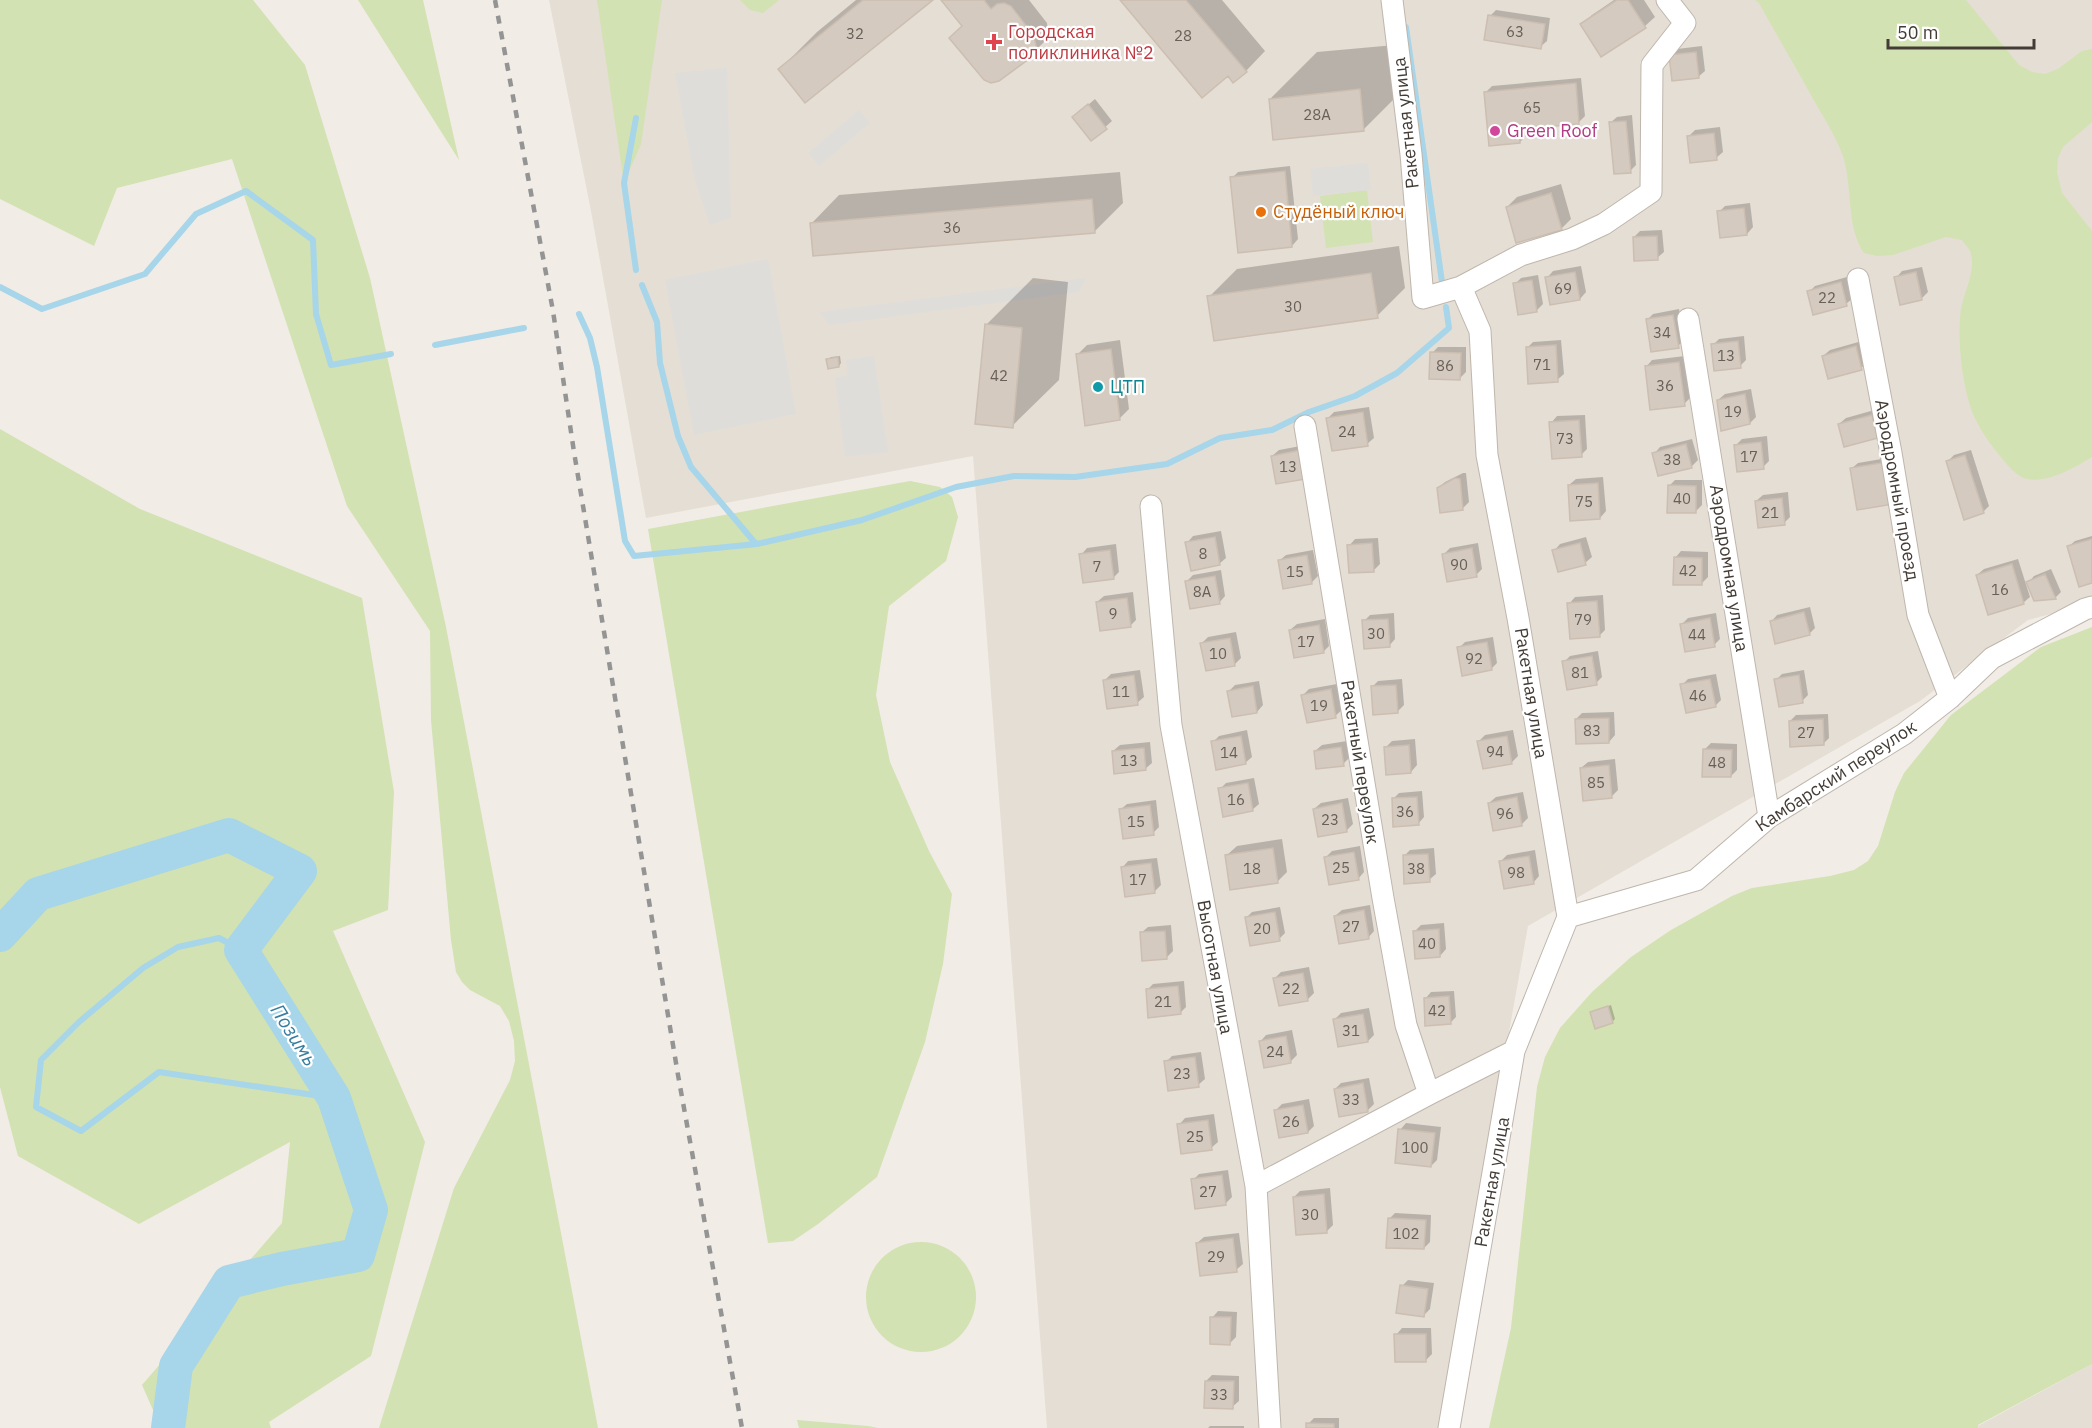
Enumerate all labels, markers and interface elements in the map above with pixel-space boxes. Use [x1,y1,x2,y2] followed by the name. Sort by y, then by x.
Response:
[1888,12,2034,50] scale bar
[1008,20,1154,64] place label: Городская поликлиника №2
[1897,21,1939,44] text: 50 m
[1506,22,1524,41] house number: 63
[846,24,864,43] house number: 32
[1174,26,1192,45] house number: 28
[985,33,1003,51] marker: Городская поликлиника №2
[1387,56,1424,190] street label: Ракетная улица
[1523,98,1541,117] house number: 65
[1303,105,1331,124] house number: 28А
[1507,119,1598,142] place label: Green Roof
[1488,124,1502,138] marker: Green Roof
[1273,200,1404,223] place label: Студёный ключ
[1254,205,1268,219] marker: Студёный ключ
[943,218,961,237] house number: 36
[1554,279,1572,298] house number: 69
[1818,288,1836,307] house number: 22
[1284,297,1302,316] house number: 30
[1653,323,1671,342] house number: 34
[1717,346,1735,365] house number: 13
[1533,355,1551,374] house number: 71
[1436,356,1454,375] house number: 86
[990,366,1008,385] house number: 42
[1110,375,1145,398] place label: ЦТП
[1656,376,1674,395] house number: 36
[1091,380,1105,394] marker: ЦТП
[1870,397,1925,583] street label: Аэродромный проезд
[1724,402,1742,421] house number: 19
[1338,422,1356,441] house number: 24
[1556,429,1574,448] house number: 73
[1740,447,1758,466] house number: 17
[1663,450,1681,469] house number: 38
[1279,457,1297,476] house number: 13
[1705,483,1754,654] street label: Аэродромная улица
[1673,489,1691,508] house number: 40
[1575,492,1593,511] house number: 75
[1761,503,1779,522] house number: 21
[1198,544,1208,563] house number: 8
[1450,555,1468,574] house number: 90
[1092,557,1102,576] house number: 7
[1679,561,1697,580] house number: 42
[1286,562,1304,581] house number: 15
[1991,580,2009,599] house number: 16
[1193,582,1212,601] house number: 8А
[1108,604,1118,623] house number: 9
[1574,610,1592,629] house number: 79
[1367,624,1385,643] house number: 30
[1688,625,1706,644] house number: 44
[1510,626,1553,760] street label: Ракетная улица
[1297,632,1315,651] house number: 17
[1209,644,1227,663] house number: 10
[1465,649,1483,668] house number: 92
[1571,663,1589,682] house number: 81
[1336,678,1385,846] street label: Ракетный переулок
[1112,682,1130,701] house number: 11
[1689,686,1707,705] house number: 46
[1310,696,1328,715] house number: 19
[1751,715,1921,836] street label: Камбарский переулок
[1583,721,1601,740] house number: 83
[1797,723,1815,742] house number: 27
[1486,742,1504,761] house number: 94
[1220,743,1238,762] house number: 14
[1120,751,1138,770] house number: 13
[1708,753,1726,772] house number: 48
[1587,773,1605,792] house number: 85
[1227,790,1245,809] house number: 16
[1396,802,1414,821] house number: 36
[1496,804,1514,823] house number: 96
[1321,810,1339,829] house number: 23
[1127,812,1145,831] house number: 15
[1332,858,1350,877] house number: 25
[1243,859,1261,878] house number: 18
[1407,859,1425,878] house number: 38
[1507,863,1525,882] house number: 98
[1129,870,1147,889] house number: 17
[1192,898,1239,1036] street label: Высотная улица
[1342,917,1360,936] house number: 27
[1253,919,1271,938] house number: 20
[1418,934,1436,953] house number: 40
[1282,979,1300,998] house number: 22
[1154,992,1172,1011] house number: 21
[265,998,324,1071] water label: Позимь
[1428,1001,1446,1020] house number: 42
[1342,1021,1360,1040] house number: 31
[1266,1042,1284,1061] house number: 24
[1173,1064,1191,1083] house number: 23
[1342,1090,1360,1109] house number: 33
[1282,1112,1300,1131] house number: 26
[1469,1115,1514,1249] street label: Ракетная улица
[1186,1127,1204,1146] house number: 25
[1401,1138,1429,1157] house number: 100
[1199,1182,1217,1201] house number: 27
[1301,1205,1319,1224] house number: 30
[1392,1224,1420,1243] house number: 102
[1207,1247,1225,1266] house number: 29
[1210,1385,1228,1404] house number: 33

